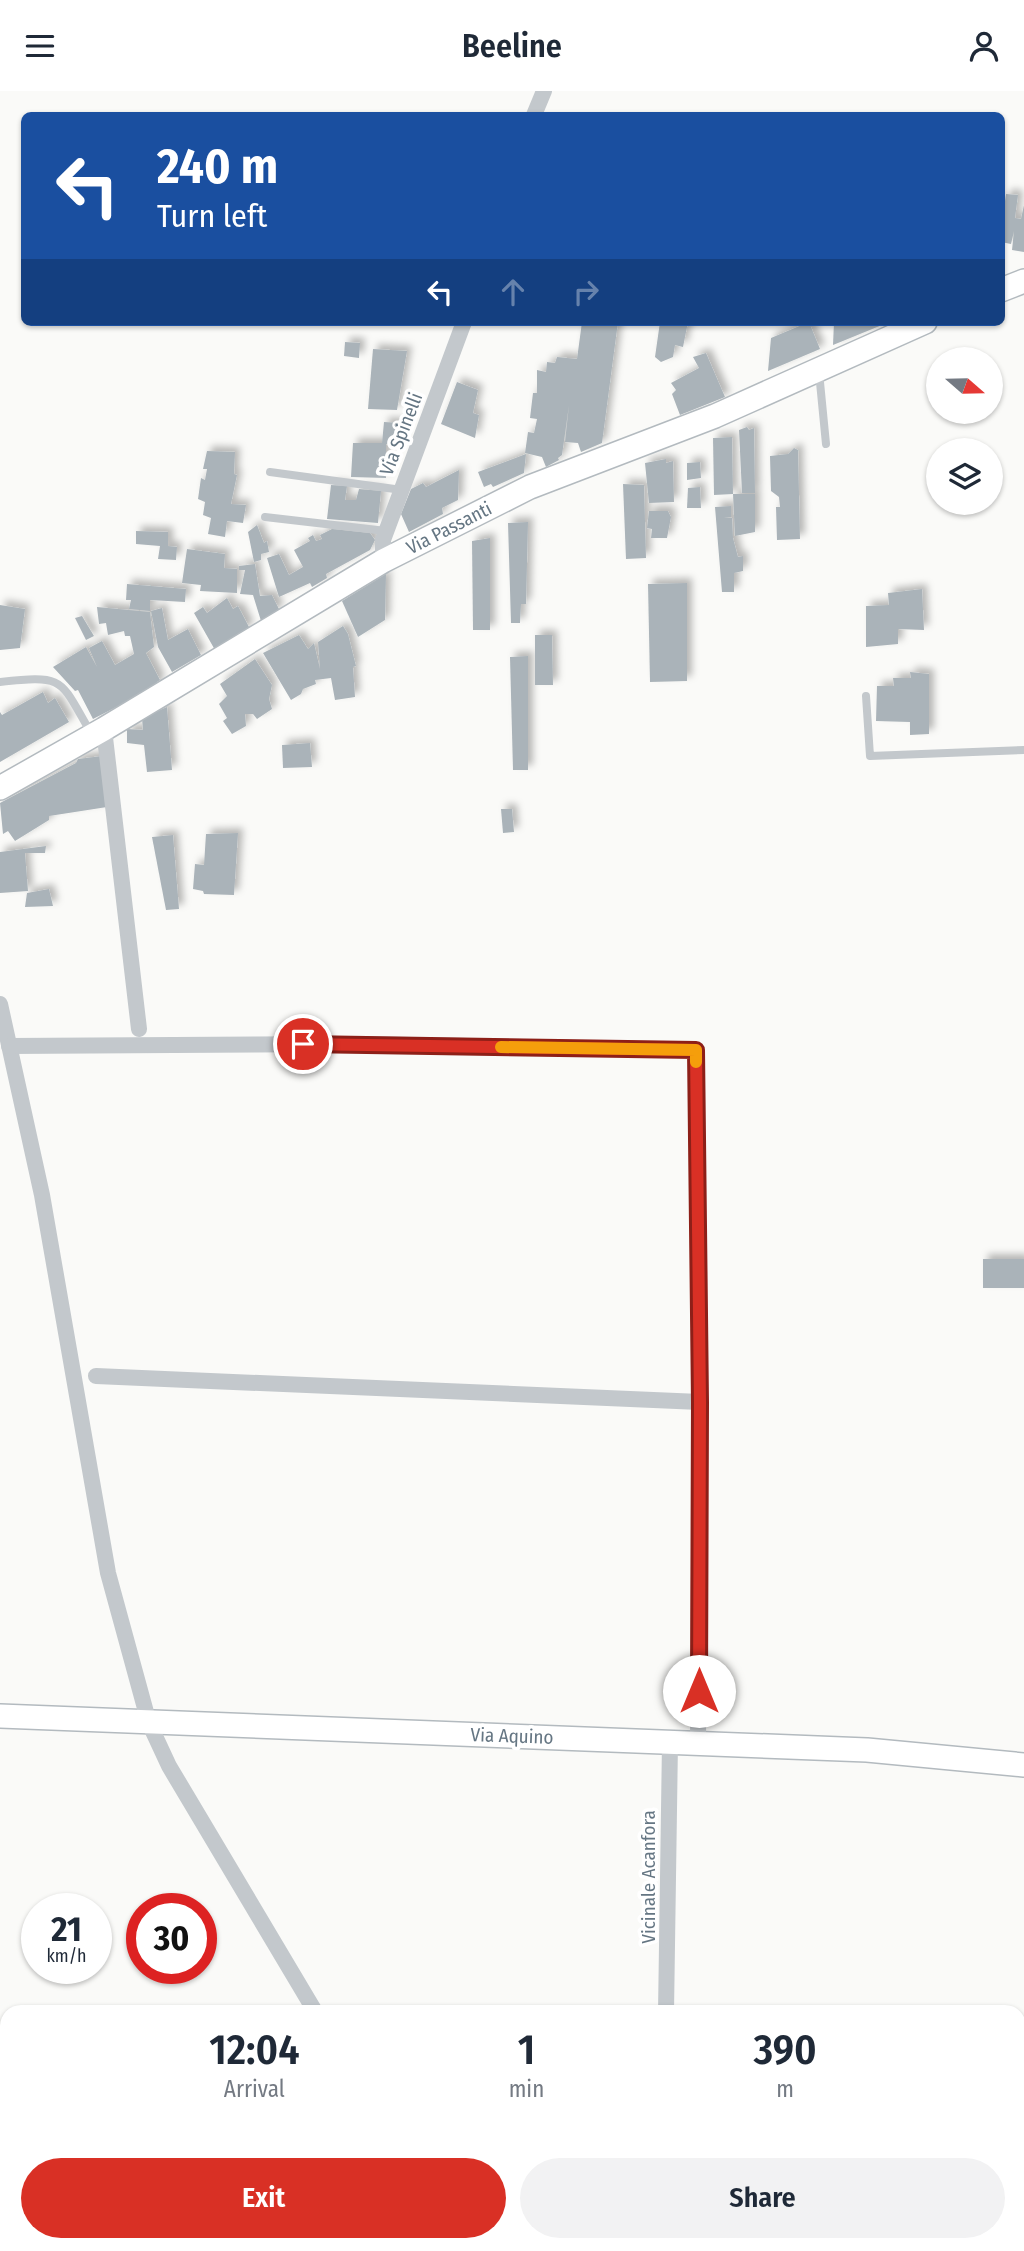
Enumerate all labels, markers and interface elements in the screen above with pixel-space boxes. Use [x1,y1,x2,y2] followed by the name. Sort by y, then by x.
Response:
[21,27,59,65] icon: menu
[462,27,562,65] text: Beeline
[965,27,1003,65] icon: person
[157,137,278,196] text: 240 m
[42,140,133,231] icon: left
[157,197,267,235] text: Turn left
[421,273,459,311] icon: left
[494,273,532,311] icon: ahead
[567,273,605,311] icon: right
[926,347,1003,423] north arrow
[926,347,1003,515] map controls
[375,389,427,479] street label: Via Spinelli
[926,438,1003,515] button: layers
[403,497,495,559] street label: Via Passanti
[273,1014,333,1074] pin
[284,1025,322,1063] icon: arrive
[662,1654,736,1728] position arrow
[470,1723,554,1749] street label: Via Aquino
[637,1810,660,1944] street label: Vicinale Acanfora
[126,1893,217,1984] speed limit sign: 30
[51,1908,82,1950] text: 21
[46,1945,87,1967] text: km/h
[209,2025,299,2075] text: 12:04
[518,2025,535,2075] text: 1
[753,2025,817,2075] text: 390
[224,2075,285,2103] text: Arrival
[509,2075,544,2103] text: min
[776,2075,794,2103] text: m
[21,2158,506,2238] button: Exit
[520,2158,1005,2238] button: Share

